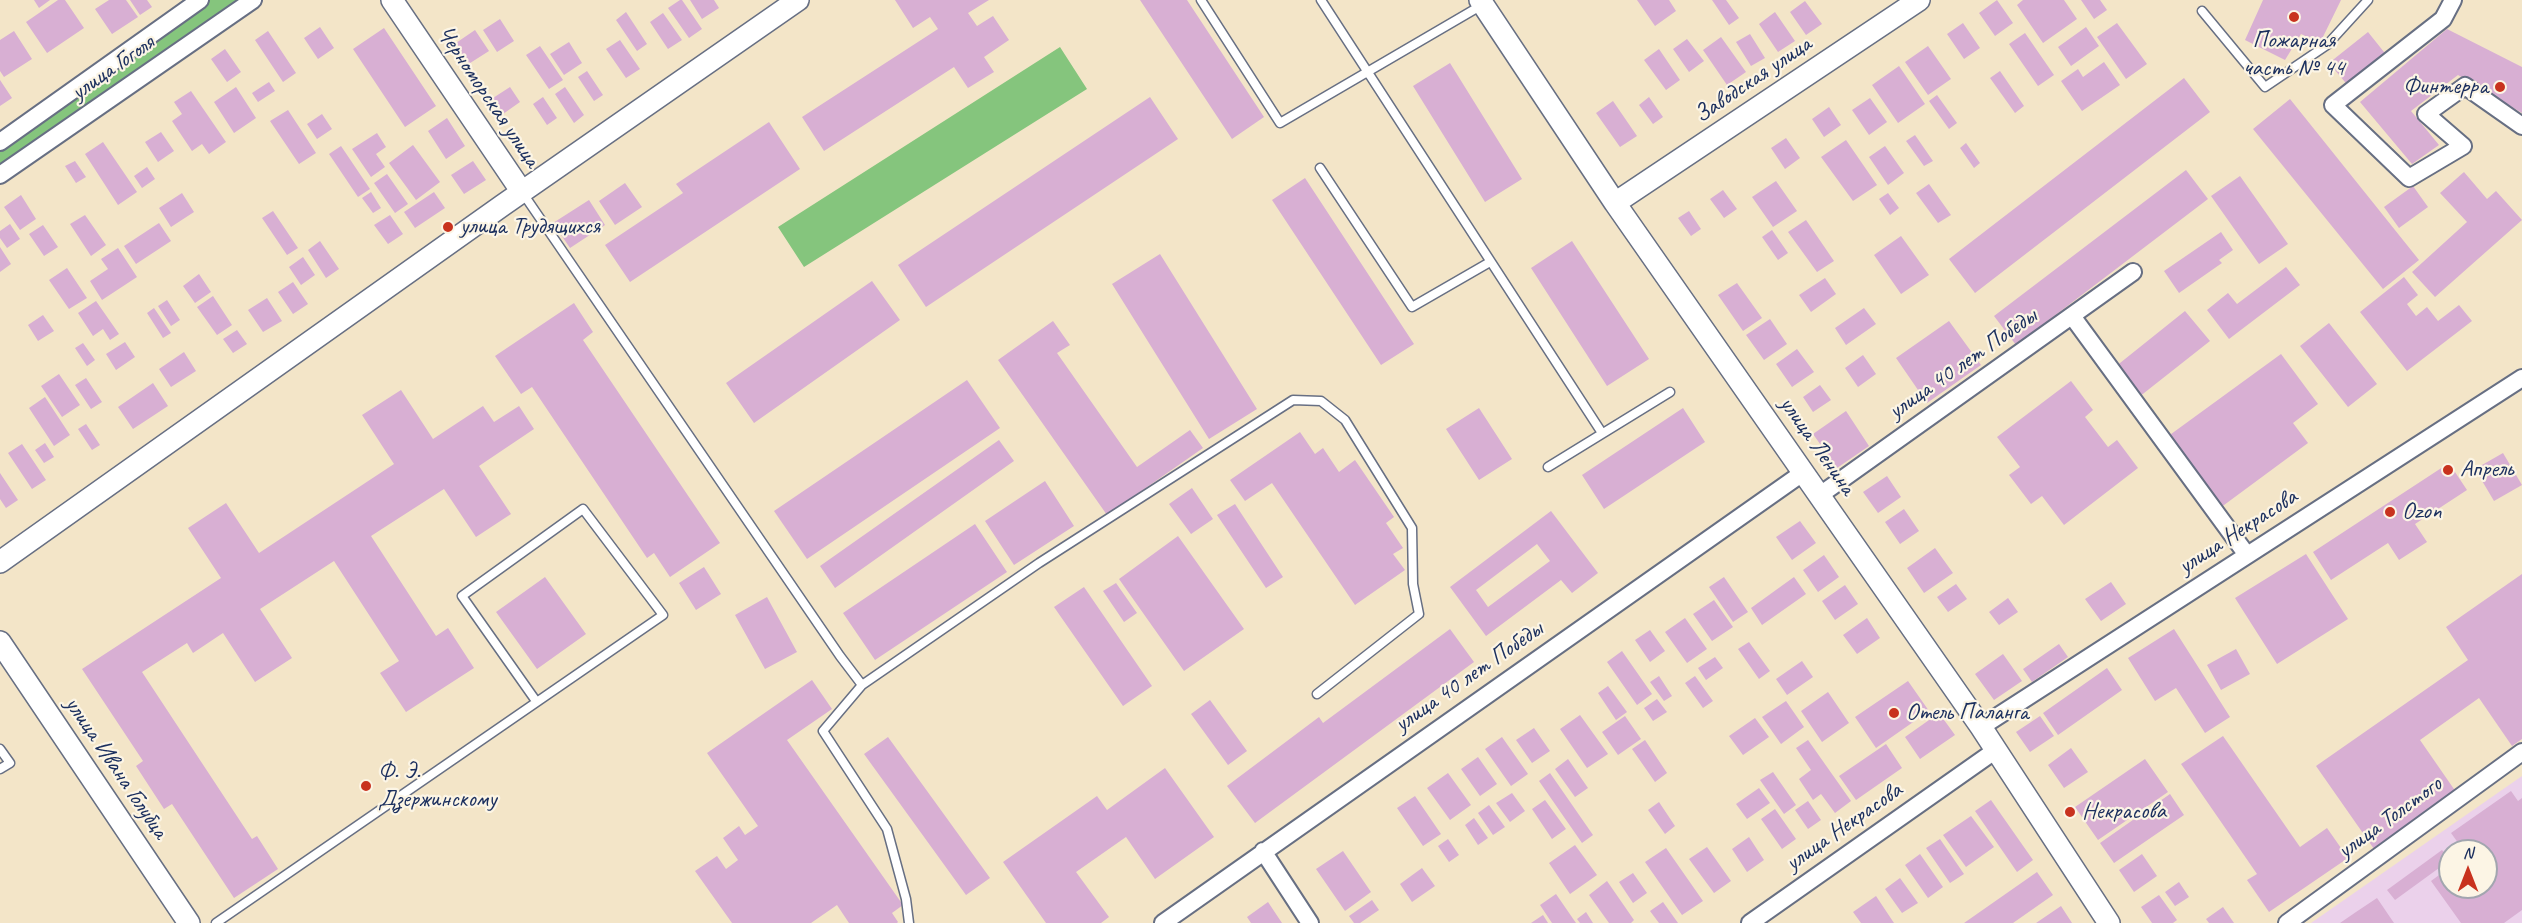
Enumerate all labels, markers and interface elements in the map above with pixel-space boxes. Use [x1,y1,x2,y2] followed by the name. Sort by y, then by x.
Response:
[2287,10,2301,24] marker: Пожарная часть № 44
[430,21,546,173] street label: Черноморская улица
[2243,27,2345,83] place label: Пожарная часть № 44
[66,29,160,107] street label: улица Гоголя
[1689,30,1817,130] street label: Заводская улица
[2403,73,2488,101] place label: Финтерра
[2493,80,2507,94] marker: Финтерра
[460,213,600,241] place label: улица Трудящихся
[441,220,455,234] marker: улица Трудящихся
[1883,302,2043,426] street label: улица 40 лет Победы
[1773,391,1861,501] street label: улица Ленина
[2460,456,2514,484] place label: Апрель
[2441,463,2455,477] marker: Апрель
[2173,483,2303,581] street label: улица Некрасова
[2402,498,2441,526] place label: Ozon
[2383,505,2397,519] marker: Ozon
[1389,615,1549,739] street label: улица 40 лет Победы
[58,692,174,844] street label: улица Ивана Голубца
[1906,699,2028,727] place label: Отель Паланга
[1887,706,1901,720] marker: Отель Паланга
[378,758,497,814] place label: Ф. Э. Дзержинскому
[2332,770,2448,866] street label: улица Толстого
[1780,776,1908,878] street label: улица Некрасова
[359,779,373,793] marker: Ф. Э. Дзержинскому
[2082,798,2166,826] place label: Некрасова
[2063,805,2077,819] marker: Некрасова
[2438,839,2498,899] north arrow
[2463,843,2473,863] text: N

